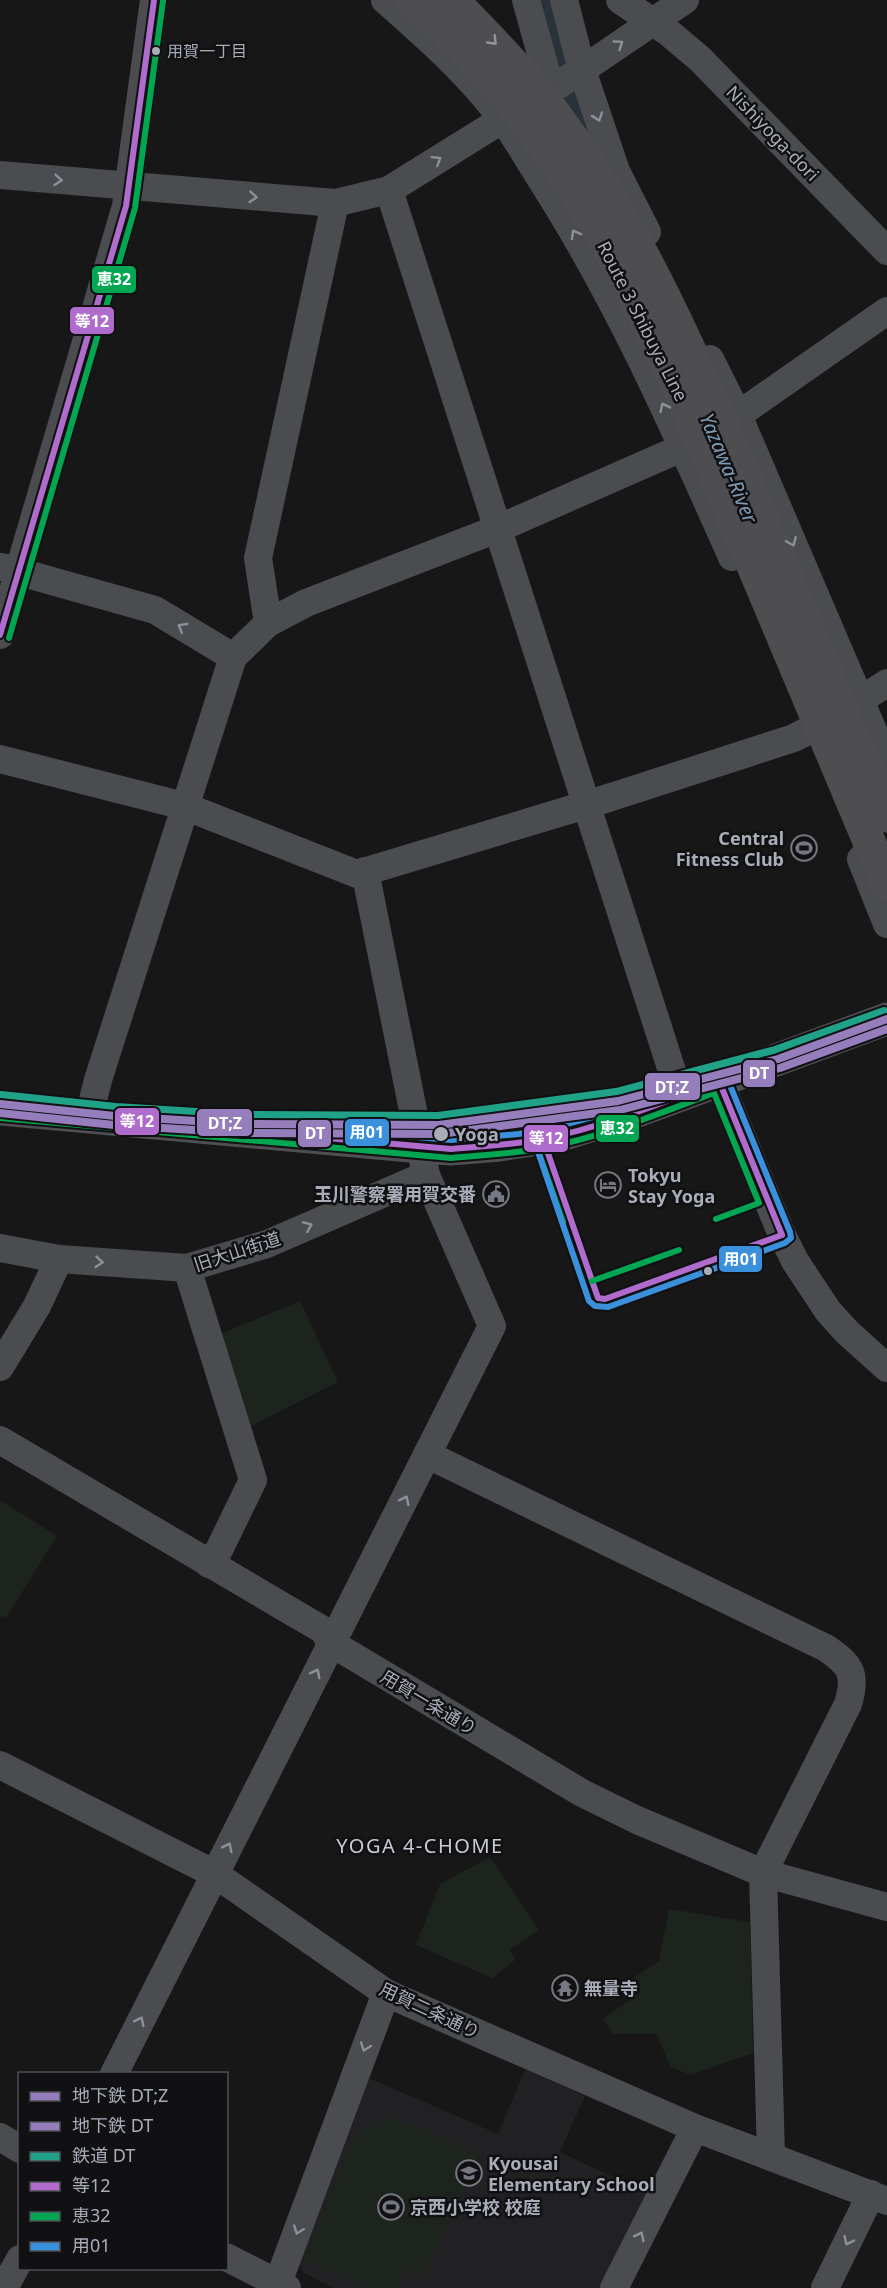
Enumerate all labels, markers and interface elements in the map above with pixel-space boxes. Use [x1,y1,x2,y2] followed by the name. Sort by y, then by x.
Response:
[486,35,497,45] one-way arrow
[167,40,247,62] place label: 用賀一丁目
[613,40,624,51] one-way arrow
[150,45,162,57] marker: 用賀一丁目
[721,80,825,186] street label: Nishiyoga-dori
[590,111,603,122] one-way arrow
[431,156,441,168] one-way arrow
[54,173,63,186] one-way arrow
[248,190,257,203] one-way arrow
[571,230,582,240] one-way arrow
[592,237,694,405] street label: Route 3 Shibuya Line
[91,265,137,294] line badge: 恵32
[97,268,131,290] text: 恵32
[69,306,115,335] line badge: 等12
[75,310,109,332] text: 等12
[660,403,672,414] one-way arrow
[694,409,765,528] water label: Yazawa-River
[785,535,797,546] one-way arrow
[178,623,188,634] one-way arrow
[676,826,784,871] place label: Central Fitness Club
[789,833,819,863] sports icon: Central Fitness Club
[742,1059,776,1088] line badge: DT
[749,1062,769,1084] text: DT
[644,1072,701,1101] line badge: DT;Z
[655,1076,689,1098] text: DT;Z
[114,1107,160,1136] line badge: 等12
[196,1108,253,1137] line badge: DT;Z
[120,1110,154,1132] text: 等12
[208,1112,242,1134] text: DT;Z
[595,1114,640,1143] line badge: 恵32
[600,1117,634,1139] text: 恵32
[344,1118,390,1147] line badge: 用01
[297,1119,332,1148] line badge: DT
[350,1121,384,1143] text: 用01
[305,1122,325,1144] text: DT
[455,1122,499,1146] place label: Yoga
[523,1124,569,1153] line badge: 等12
[432,1125,450,1143] marker: Yoga
[529,1127,563,1149] text: 等12
[628,1163,715,1208] place label: Tokyu Stay Yoga
[593,1170,623,1200] hotel icon: Tokyu Stay Yoga
[481,1179,511,1209] public building icon: 玉川警察署用賀交番
[314,1182,476,1206] place label: 玉川警察署用賀交番
[302,1221,313,1233] one-way arrow
[190,1226,284,1276] street label: 旧大山街道
[718,1245,763,1273] line badge: 用01
[724,1248,758,1270] text: 用01
[95,1255,104,1268] one-way arrow
[702,1265,714,1277] unlabelled marker
[398,1495,409,1506] one-way arrow
[377,1664,481,1740] street label: 用賀一条通り
[309,1669,320,1679] one-way arrow
[336,1832,504,1859] district label: YOGA 4-CHOME
[221,1843,233,1854] one-way arrow
[550,1973,580,2003] temple icon: 無量寺
[376,1976,484,2044] street label: 用賀二条通り
[584,1976,638,2000] place label: 無量寺
[133,2016,145,2027] one-way arrow
[360,2042,373,2052] one-way arrow
[18,2072,228,2270] legend
[72,2083,168,2107] text: 地下鉄 DT;Z
[72,2113,153,2137] text: 地下鉄 DT
[72,2143,135,2167] text: 鉄道 DT
[488,2151,655,2196] place label: Kyousai Elementary School
[454,2158,484,2188] school or university icon: Kyousai Elementary School
[72,2173,111,2197] text: 等12
[376,2192,406,2222] sports icon: 京西小学校 校庭
[410,2195,541,2219] place label: 京西小学校 校庭
[72,2203,111,2227] text: 恵32
[292,2224,305,2235] one-way arrow
[633,2231,644,2242] one-way arrow
[72,2233,111,2257] text: 用01
[844,2235,856,2246] one-way arrow

